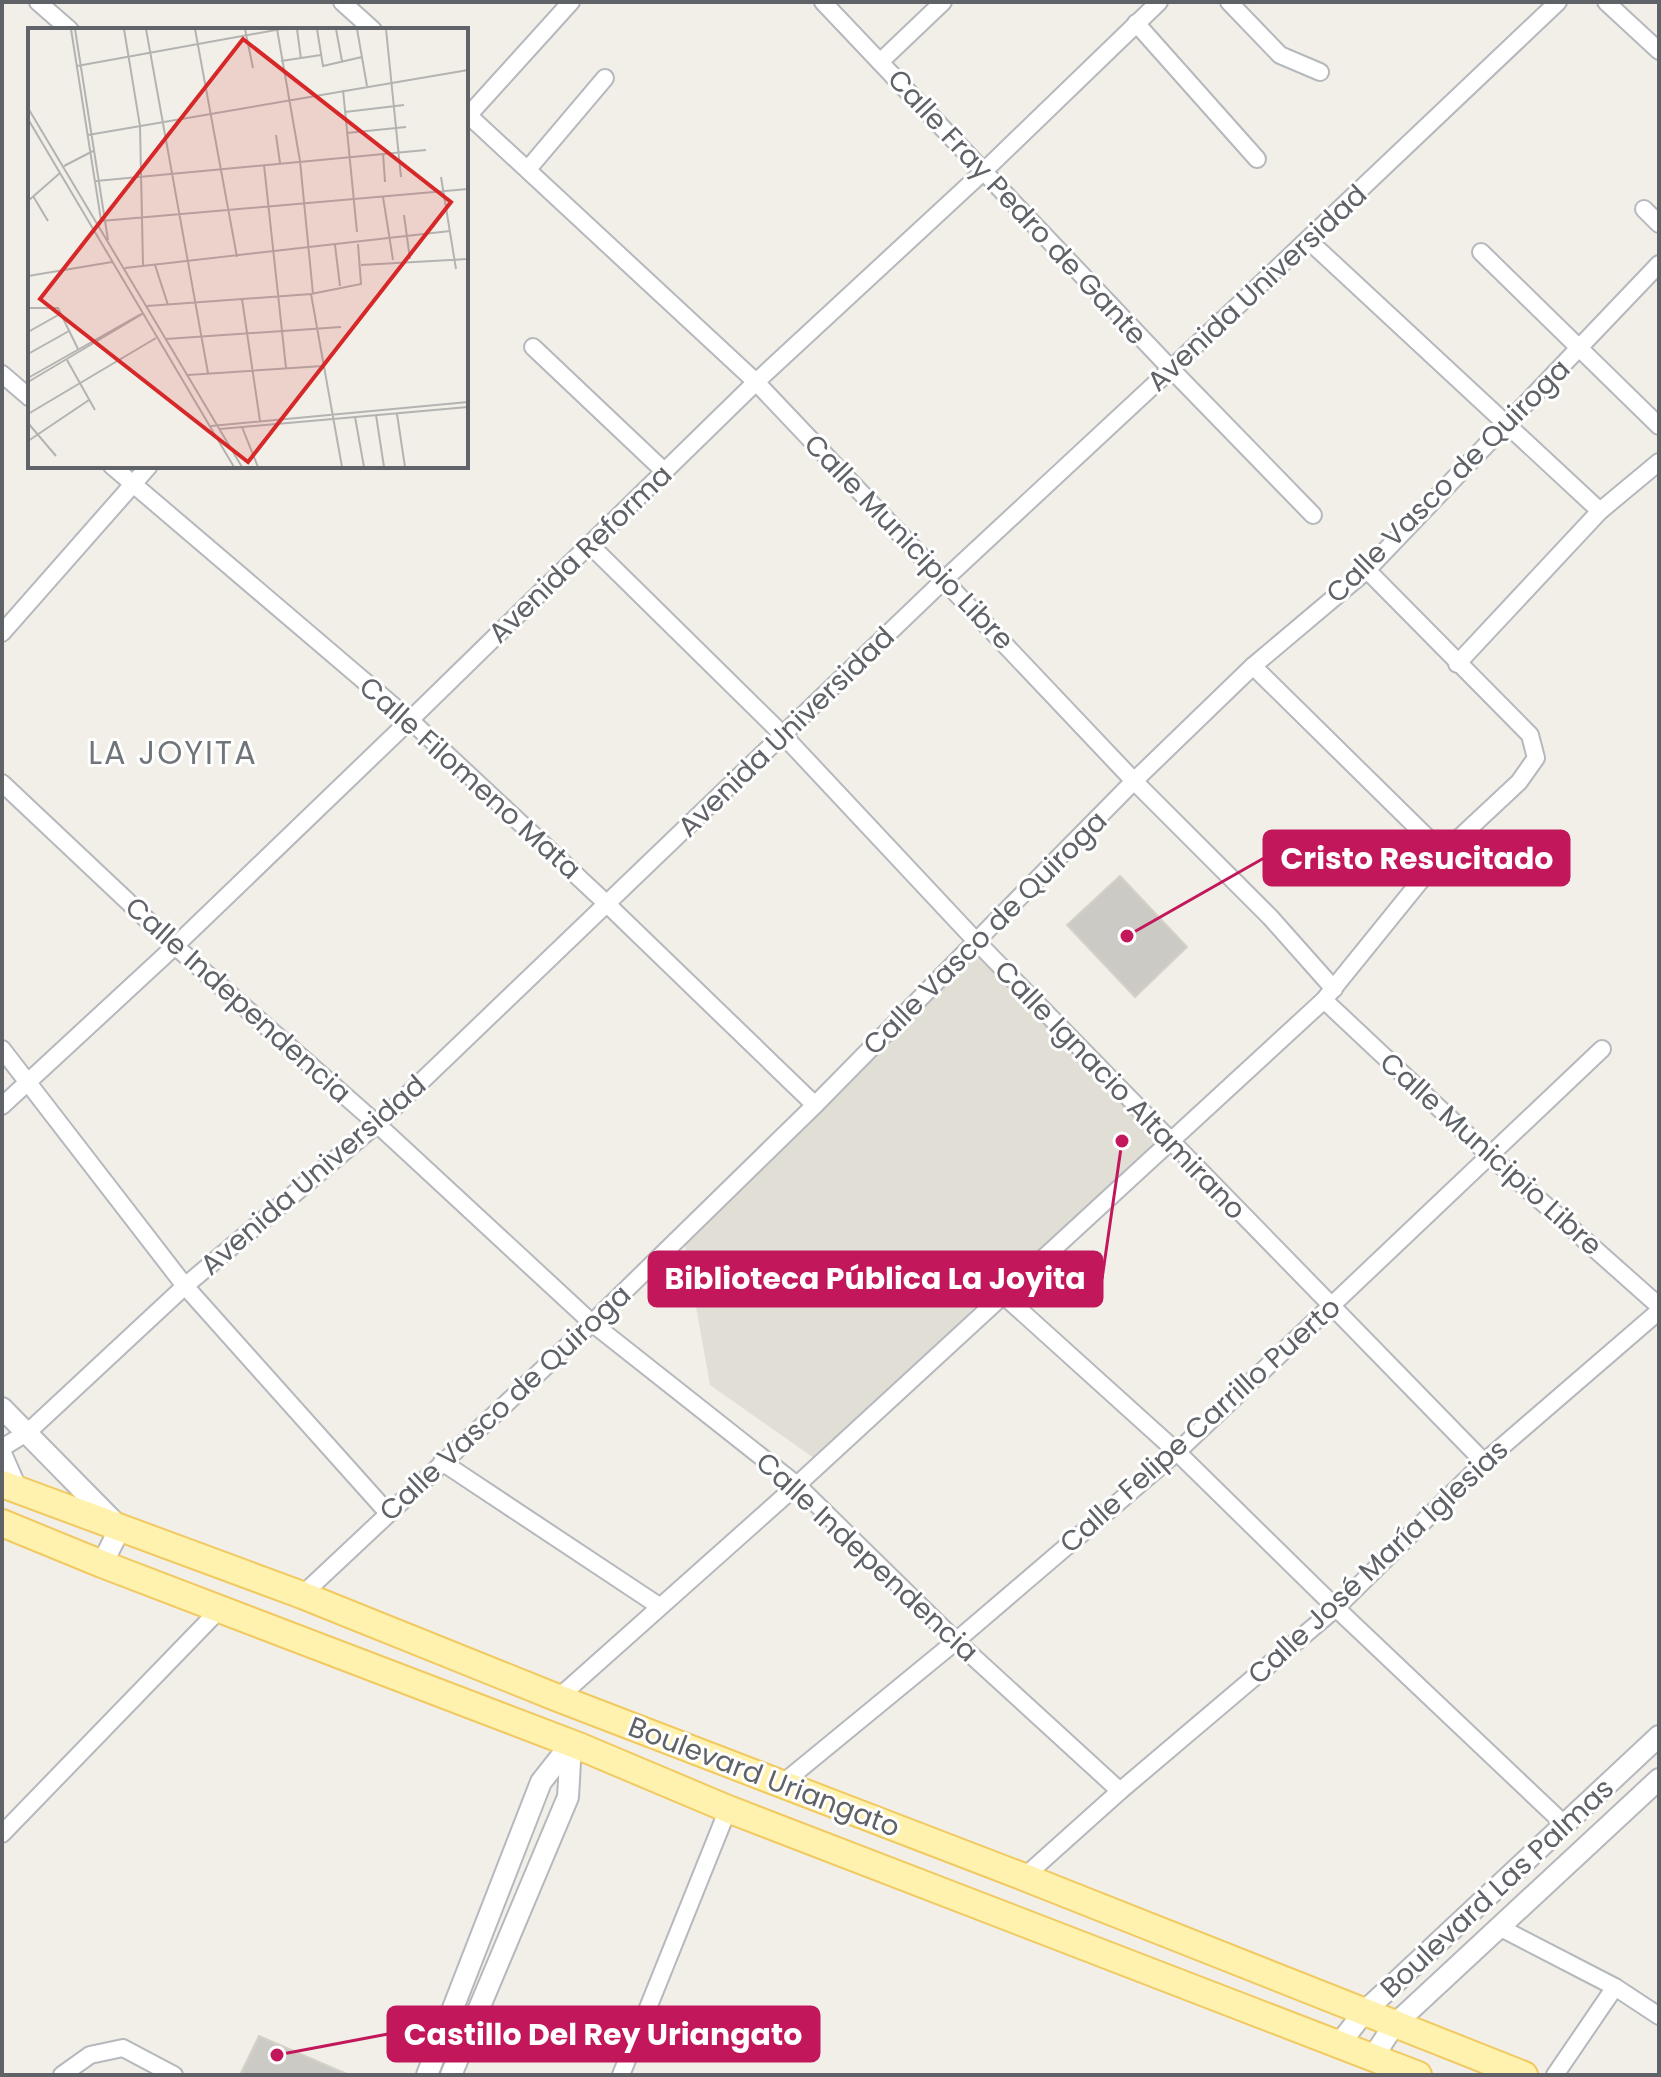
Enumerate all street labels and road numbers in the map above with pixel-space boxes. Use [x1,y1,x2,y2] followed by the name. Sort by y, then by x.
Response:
[879,61,1155,353] street label: Calle Fray Pedro de Gante
[1139,176,1375,400] street label: Avenida Universidad
[1317,350,1579,612] street label: Calle Vasco de Quiroga
[795,425,1023,659] street label: Calle Municipio Libre
[479,456,681,652] street label: Avenida Reforma
[669,618,903,846] street label: Avenida Universidad
[350,668,590,888] street label: Calle Filomeno Mata
[854,802,1116,1064] street label: Calle Vasco de Quiroga
[117,888,359,1112] street label: Calle Independencia
[985,952,1255,1228] street label: Calle Ignacio Altamirano
[1371,1044,1611,1264] street label: Calle Municipio Libre
[192,1066,434,1284] street label: Avenida Universidad
[371,1276,639,1530] street label: Calle Vasco de Quiroga
[1051,1288,1349,1562] street label: Calle Felipe Carrillo Puerto
[1239,1431,1517,1693] street label: Calle José María Iglesias
[747,1443,987,1671] street label: Calle Independencia
[623,1707,905,1847] street label: Boulevard Uriangato
[1372,1769,1622,2007] street label: Boulevard Las Palmas

